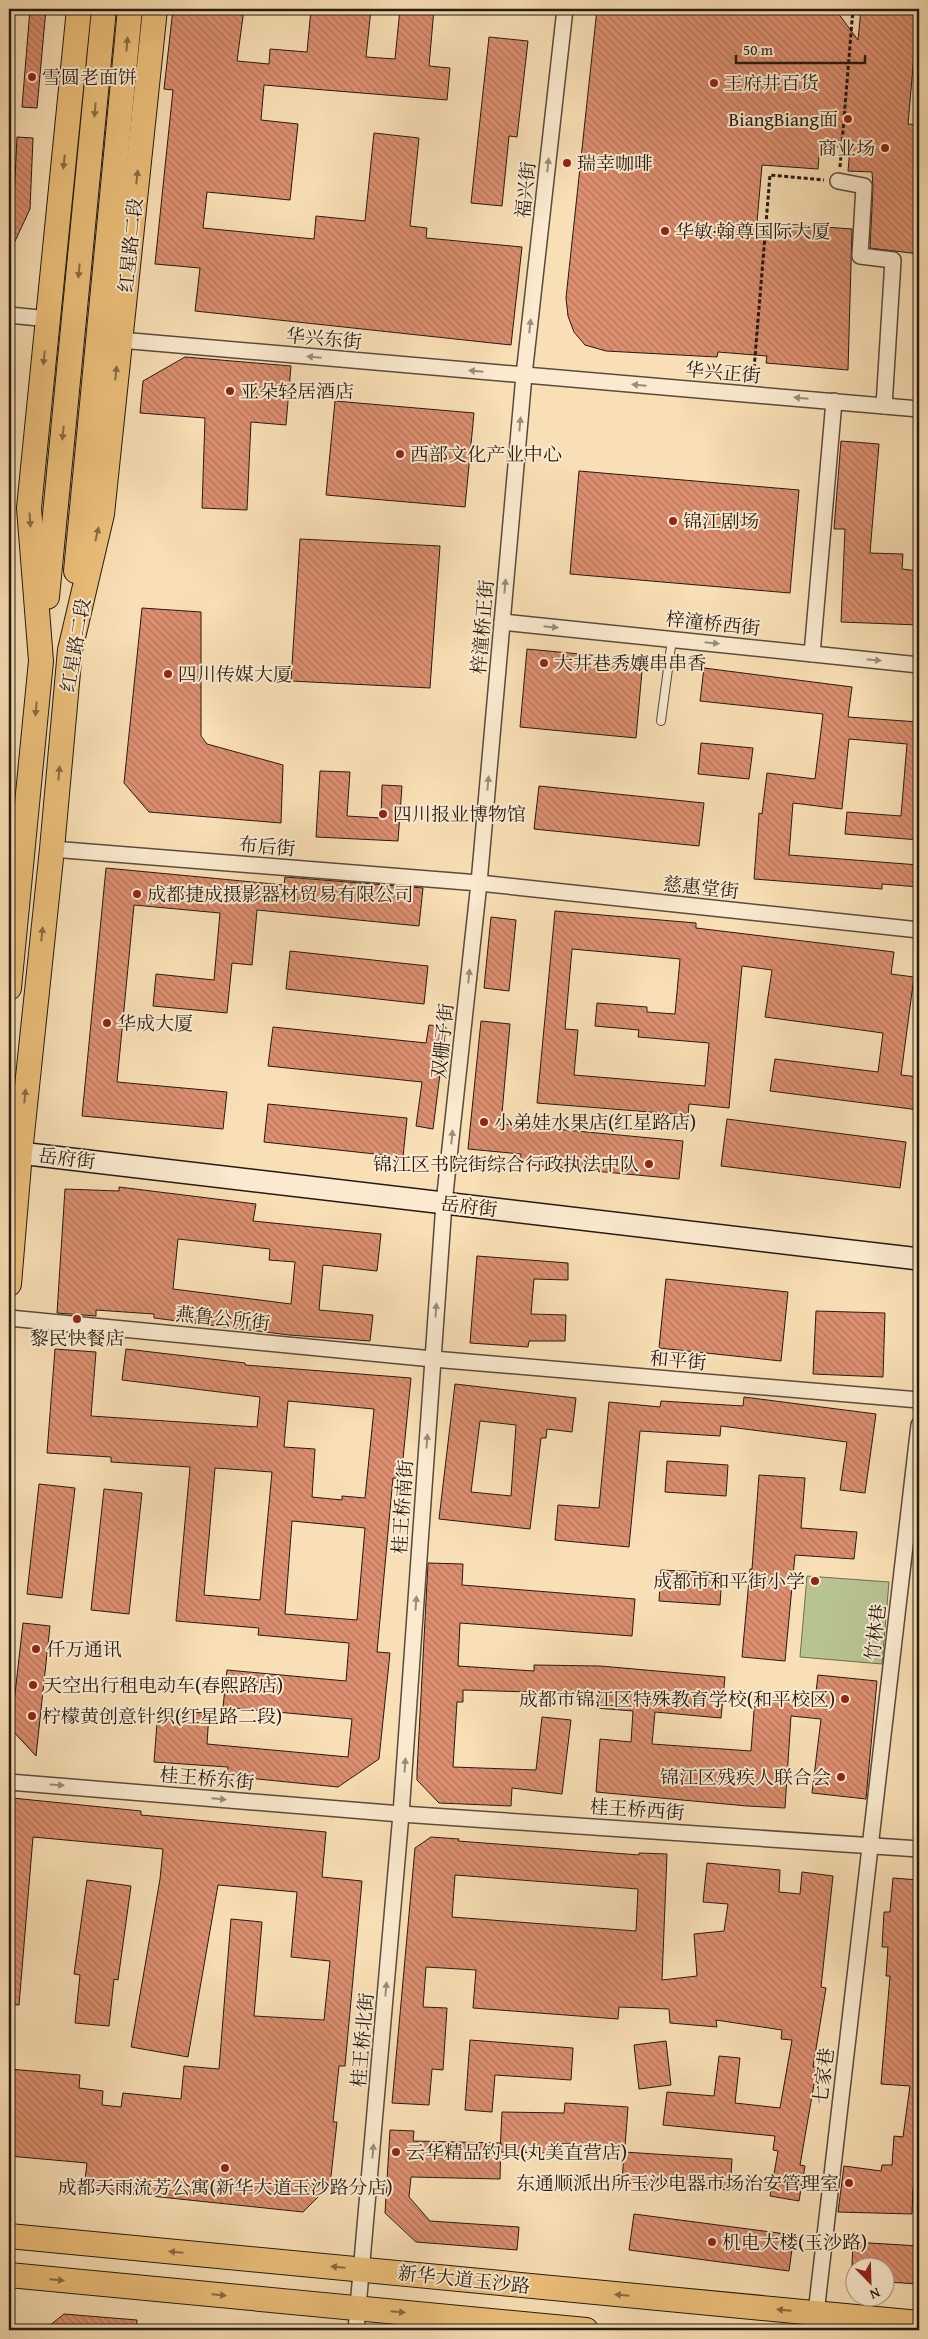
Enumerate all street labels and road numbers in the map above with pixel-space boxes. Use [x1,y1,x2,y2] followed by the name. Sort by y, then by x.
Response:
[508,160,542,220] street label: 福兴街
[111,196,149,294] street label: 红星路二段
[285,321,363,355] street label: 华兴东街
[684,355,762,389] street label: 华兴正街
[464,578,500,676] street label: 梓潼桥正街
[53,596,97,694] street label: 红星路二段
[664,604,762,642] street label: 梓潼桥西街
[237,830,297,862] street label: 布后街
[662,869,740,905] street label: 慈惠堂街
[424,1002,460,1080] street label: 双栅子街
[37,1141,97,1175] street label: 岳府街
[439,1189,499,1223] street label: 岳府街
[174,1299,272,1337] street label: 燕鲁公所街
[648,1344,708,1376] street label: 和平街
[385,1459,419,1555] street label: 桂王桥南街
[858,1602,892,1662] street label: 竹林巷
[158,1760,256,1796] street label: 桂王桥东街
[589,1792,685,1826] street label: 桂王桥西街
[344,1991,380,2089] street label: 桂王桥北街
[806,2046,840,2106] street label: 七家巷
[396,2258,532,2300] street label: 新华大道玉沙路

